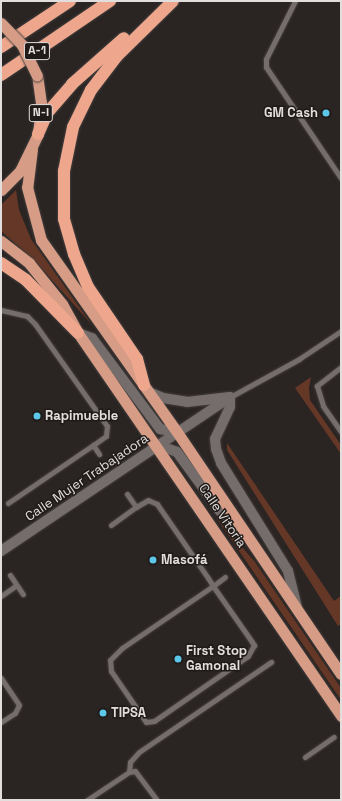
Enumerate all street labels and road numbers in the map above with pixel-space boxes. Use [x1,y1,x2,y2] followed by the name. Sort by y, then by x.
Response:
[23,41,51,61] road number: A-1
[28,103,54,123] road number: N-I
[22,431,152,525] street label: Calle Mujer Trabajadora
[195,481,249,551] street label: Calle Vitoria

